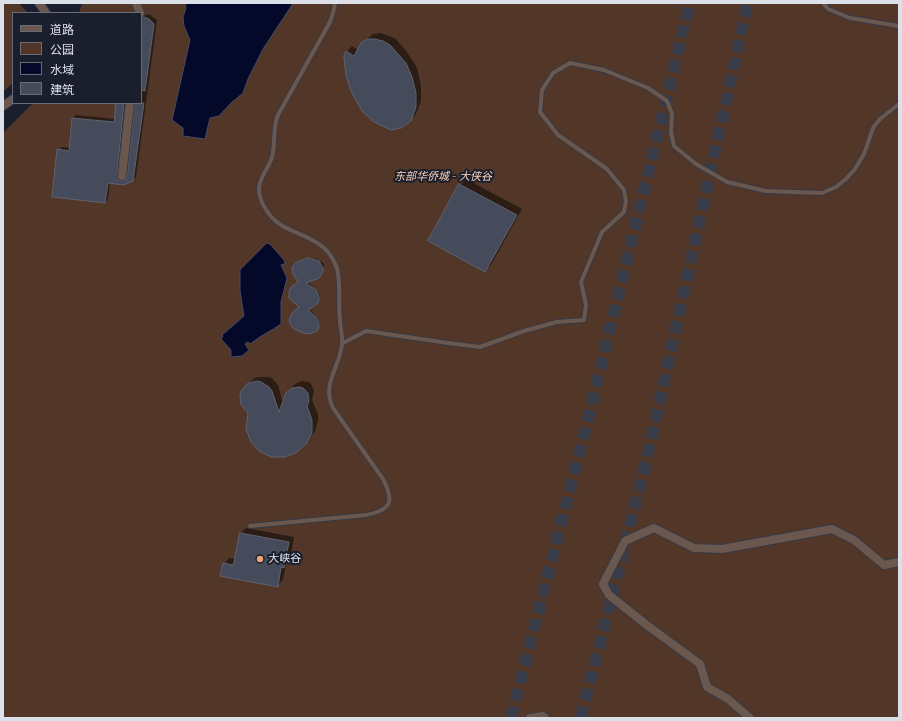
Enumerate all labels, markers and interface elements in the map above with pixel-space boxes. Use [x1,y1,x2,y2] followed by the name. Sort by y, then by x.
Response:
[12,12,142,104] legend
[50,22,74,37] text: 道路
[50,42,74,57] text: 公园
[50,62,74,77] text: 水域
[50,82,74,97] text: 建筑
[394,170,492,184] park label: 东部华侨城 - 大侠谷
[268,552,301,566] place label: 大峡谷
[255,554,265,564] marker: 大峡谷

